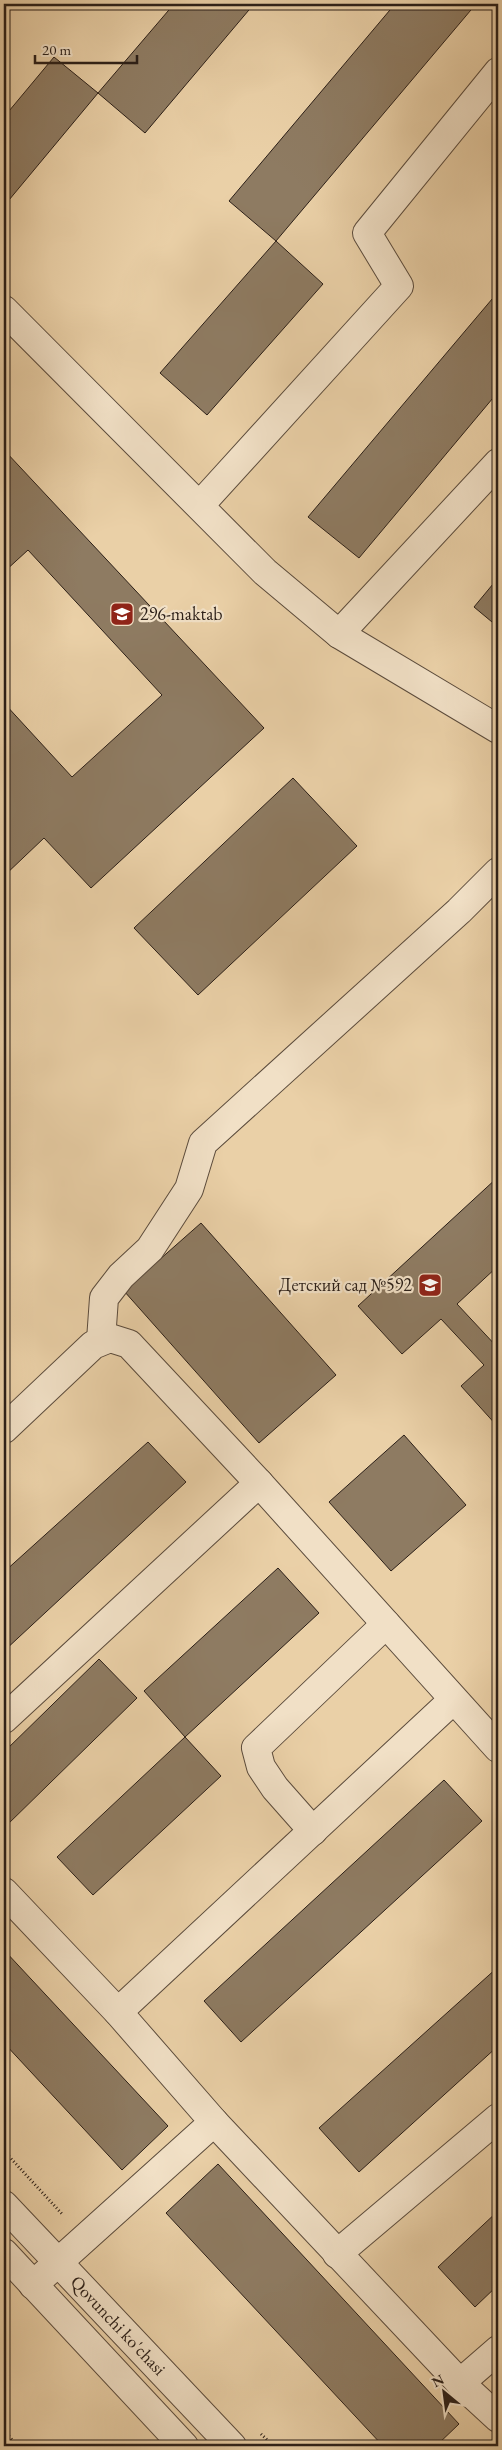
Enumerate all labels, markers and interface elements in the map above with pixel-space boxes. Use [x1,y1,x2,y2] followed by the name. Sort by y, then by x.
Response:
[35,32,138,64] scale bar
[42,40,71,59] text: 20 m
[109,601,135,627] school or university icon: 296-maktab
[140,602,223,625] place label: 296-maktab
[417,1272,443,1298] school or university icon: Детcкий сад №592
[279,1273,412,1296] place label: Детcкий сад №592
[66,2271,172,2380] street label: Qovunchi ko'chasi
[420,2368,470,2418] north arrow
[428,2370,448,2391] text: N

